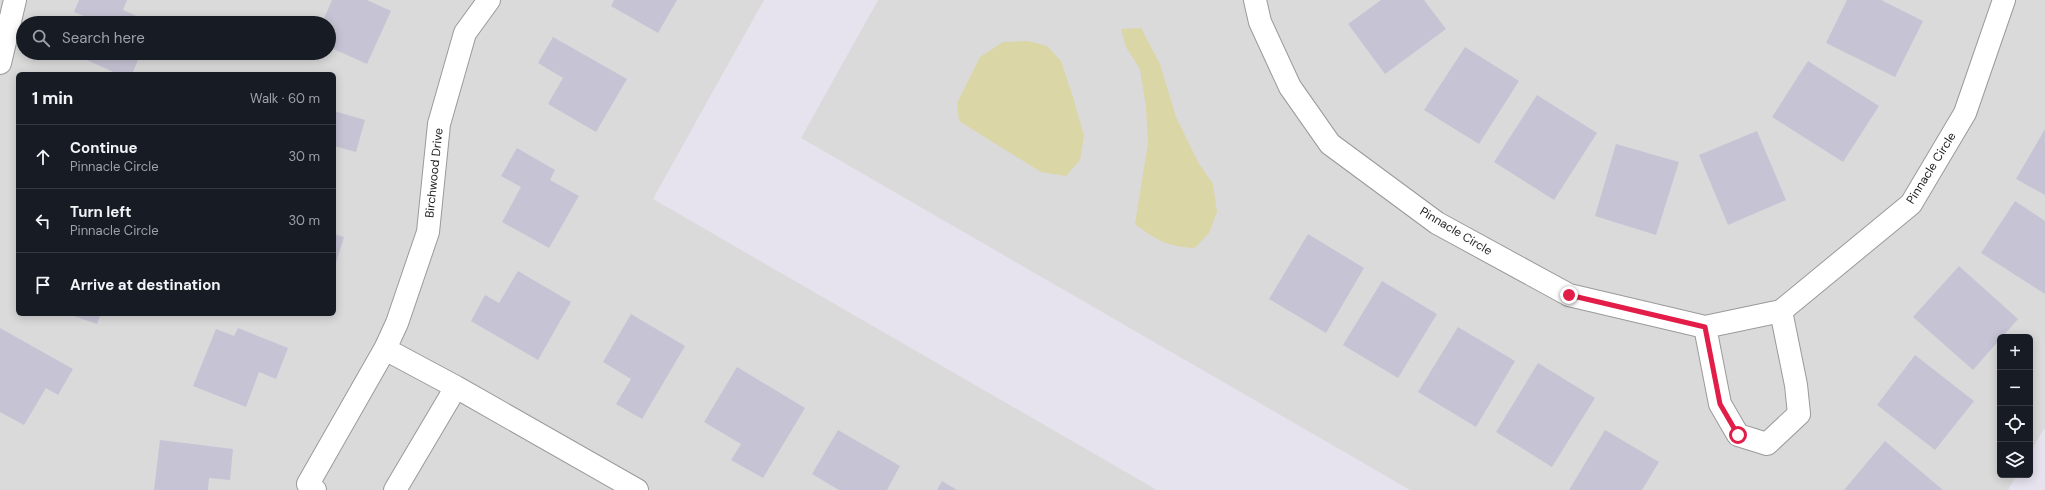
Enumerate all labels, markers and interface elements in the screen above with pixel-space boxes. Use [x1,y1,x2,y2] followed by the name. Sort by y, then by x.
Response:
[16,16,336,60] search box
[30,27,52,49] icon: search
[62,28,145,48] text: Search here
[32,87,73,109] text: 1 min
[250,90,320,107] text: Walk · 60 m
[421,127,447,219] street label: Birchwood Drive
[1903,129,1960,207] street label: Pinnacle Circle
[70,138,138,158] text: Continue
[32,146,54,168] icon: ahead
[288,148,320,165] text: 30 m
[70,158,159,175] text: Pinnacle Circle
[70,202,131,222] text: Turn left
[1417,203,1495,259] street label: Pinnacle Circle
[32,210,54,232] icon: left
[288,212,320,229] text: 30 m
[70,222,159,239] text: Pinnacle Circle
[32,274,54,296] icon: arrive
[70,275,221,295] text: Arrive at destination
[1560,286,1578,304] route end
[1997,334,2033,478] map controls
[1997,334,2033,370] button: +
[1997,370,2033,406] button: −
[1997,406,2033,442] button: locate
[1729,426,1747,444] route start
[1997,442,2033,478] button: layers

